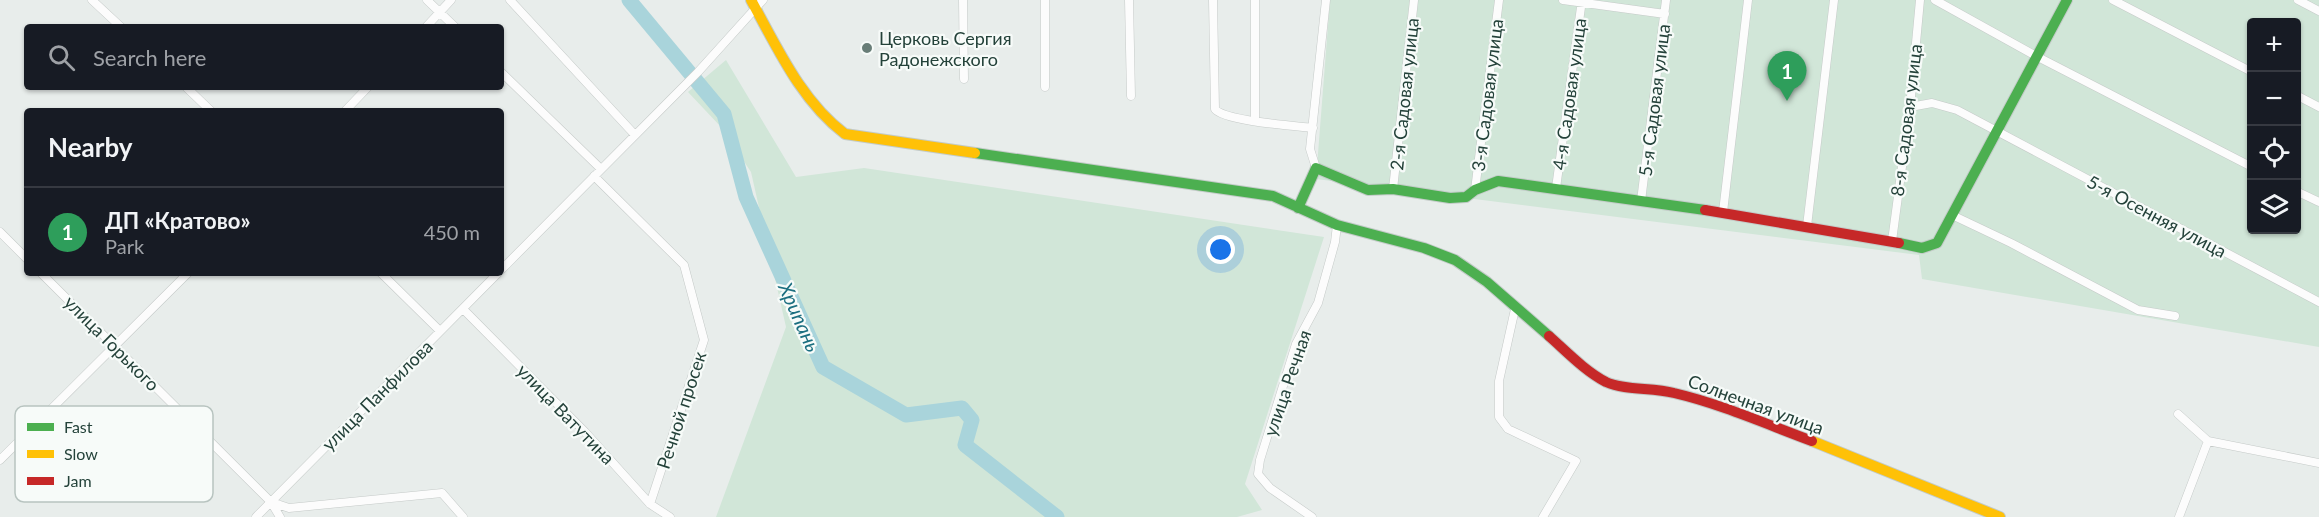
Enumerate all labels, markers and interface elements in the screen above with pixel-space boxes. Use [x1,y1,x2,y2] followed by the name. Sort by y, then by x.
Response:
[1385,17,1423,171] street label: 2-я Садовая улица
[1547,17,1591,171] street label: 4-я Садовая улица
[1467,18,1507,172] street label: 3-я Садовая улица
[2247,18,2301,234] map controls
[2247,18,2301,72] button: +
[1634,23,1674,177] street label: 5-я Садовая улица
[24,24,504,90] search box
[879,27,1012,70] place label: Церковь Сергия Радонежского
[45,41,78,74] icon: search
[860,41,874,55] marker: Церковь Сергия Радонежского
[1886,43,1926,197] street label: 8-я Садовая улица
[93,44,206,71] text: Search here
[1768,51,1806,101] pin: 1
[2247,72,2301,126] button: −
[2247,126,2301,180] button: locate
[48,131,133,163] text: Nearby
[2084,170,2230,262] street label: 5-я Осенняя улица
[2247,180,2301,234] button: layers
[105,207,250,234] text: ДП «Кратово»
[62,220,73,244] text: 1
[424,220,480,244] text: 450 m
[105,234,144,258] text: Park
[1206,235,1235,264] your location
[774,278,826,356] water label: Хрипань
[60,291,164,395] street label: улица Горького
[1259,327,1315,439] street label: улица Речная
[317,335,437,455] street label: улица Панфилова
[652,348,711,471] street label: Речной просек
[513,359,619,469] street label: улица Ватутина
[1685,369,1827,439] street label: Солнечная улица
[15,406,213,502] legend
[64,417,93,436] text: Fast
[64,444,98,463] text: Slow
[64,471,92,490] text: Jam

